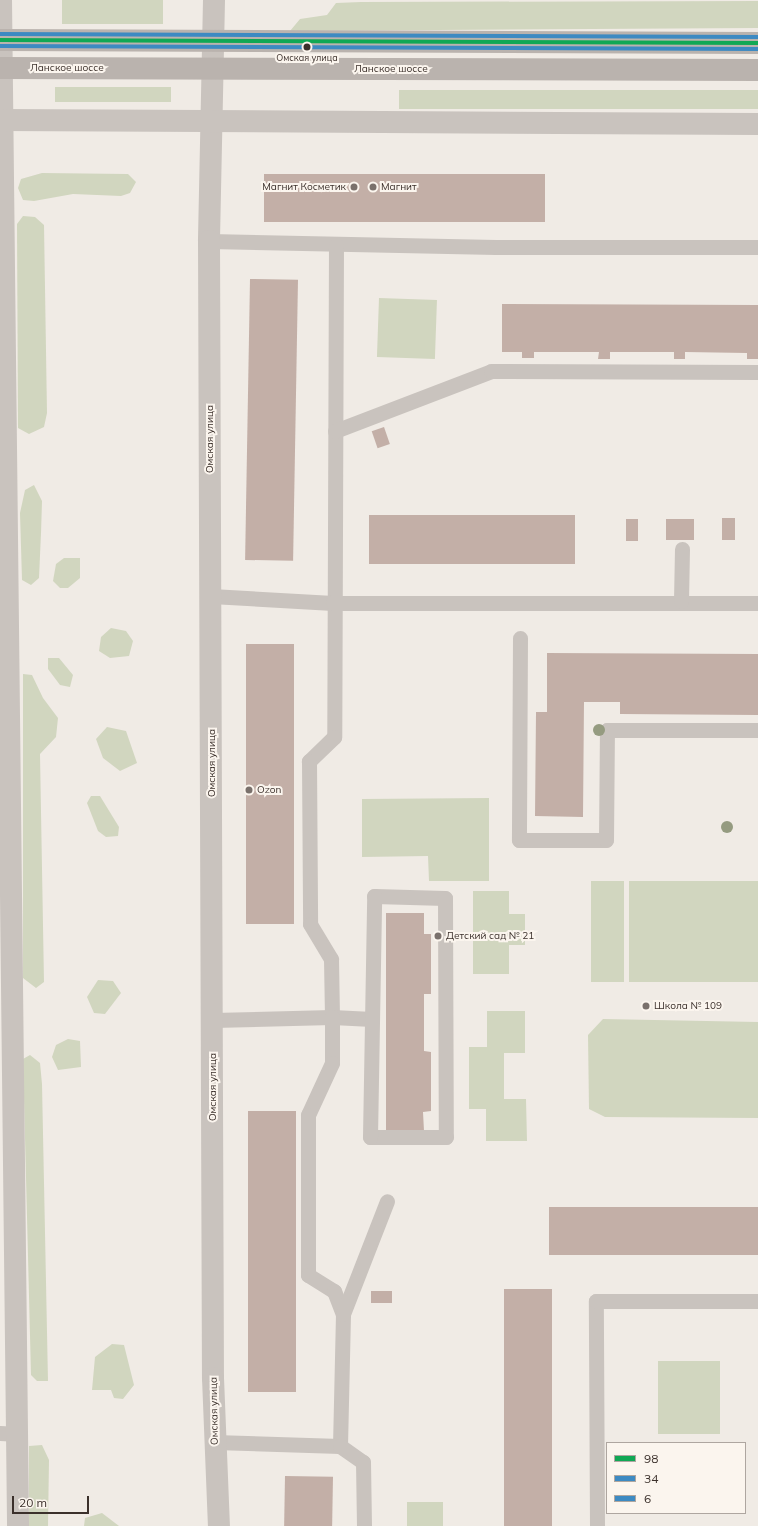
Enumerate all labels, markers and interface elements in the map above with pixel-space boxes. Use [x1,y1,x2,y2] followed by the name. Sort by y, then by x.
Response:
[302,42,312,52] marker: Омская улица
[276,53,338,63] place label: Омская улица
[30,62,104,74] street label: Ланское шоссе
[354,63,428,75] street label: Ланское шоссе
[262,181,346,193] place label: Магнит Косметик
[381,181,417,193] place label: Магнит
[349,182,359,192] marker: Магнит Косметик
[368,182,378,192] marker: Магнит
[204,405,216,473] street label: Омская улица
[206,729,218,797] street label: Омская улица
[257,784,281,796] place label: Ozon
[244,785,254,795] marker: Ozon
[446,930,534,942] place label: Детский сад № 21
[433,931,443,941] marker: Детский сад № 21
[654,1000,722,1012] place label: Школа № 109
[641,1001,651,1011] marker: Школа № 109
[207,1053,219,1121] street label: Омская улица
[207,1377,221,1445] street label: Омская улица
[606,1442,746,1514] legend
[644,1451,658,1466] text: 98
[644,1471,658,1486] text: 34
[14,1488,91,1514] scale bar
[644,1491,651,1506] text: 6
[19,1495,47,1510] text: 20 m

